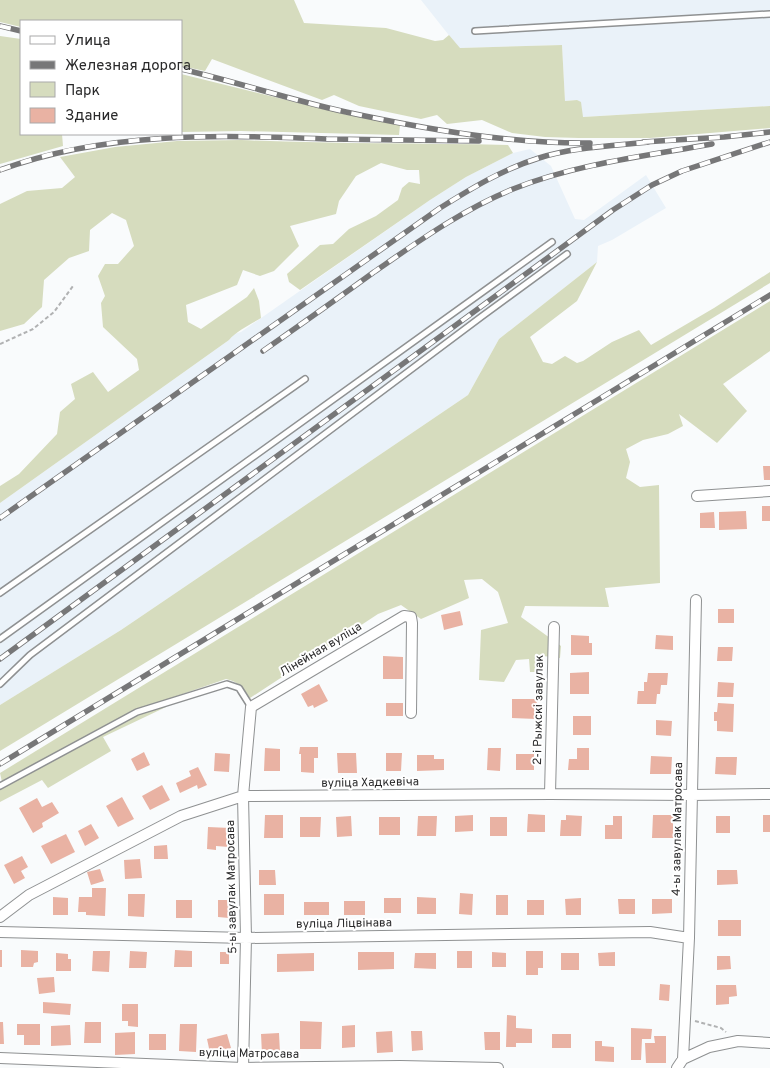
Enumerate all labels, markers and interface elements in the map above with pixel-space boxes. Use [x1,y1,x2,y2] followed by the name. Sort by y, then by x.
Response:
[20,20,182,135] legend
[65,32,110,51] text: Улица
[65,57,191,76] text: Железная дорога
[65,82,100,101] text: Парк
[65,107,118,126] text: Здание
[277,619,365,681] street label: Лінейная вуліца
[530,655,548,765] street label: 2-і Рыжскі завулак
[669,762,687,896] street label: 4-ы завулак Матросава
[321,774,419,792] street label: вуліца Хадкевіча
[223,820,241,954] street label: 5-ы завулак Матросава
[296,915,392,933] street label: вуліца Ліцвінава
[199,1045,299,1063] street label: вуліца Матросава

